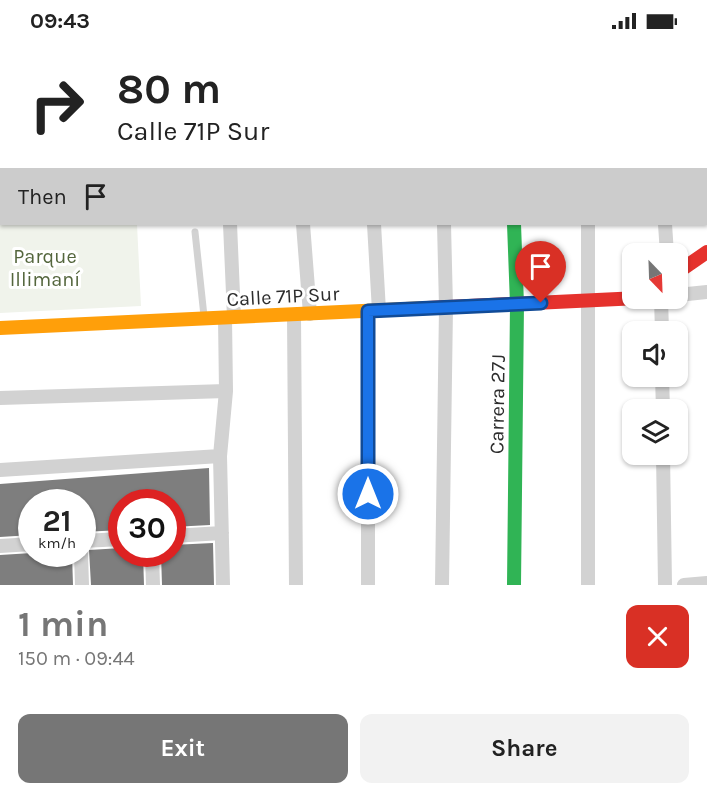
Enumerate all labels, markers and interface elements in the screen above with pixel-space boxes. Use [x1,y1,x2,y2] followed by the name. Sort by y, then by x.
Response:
[30,8,90,34] text: 09:43
[117,64,221,114] text: 80 m
[18,66,96,144] icon: right
[117,115,269,147] text: Calle 71P Sur
[79,180,112,213] icon: arrive
[18,184,67,210] text: Then
[515,241,566,303] pin
[622,243,688,309] north arrow
[622,243,688,465] map controls
[10,245,80,291] park label: Parque Illimaní
[524,250,557,283] icon: arrive
[226,282,341,311] street label: Calle 71P Sur
[622,321,688,387] button: sound
[485,354,510,454] street label: Carrera 27J
[622,399,688,465] button: layers
[336,462,400,526] position arrow
[108,489,186,567] speed limit sign: 30
[43,503,71,539] text: 21
[38,534,76,552] text: km/h
[18,603,108,645] text: 1 min
[626,605,689,668] button: close
[18,647,135,670] text: 150 m · 09:44
[18,714,348,783] button: Exit
[360,714,689,783] button: Share

